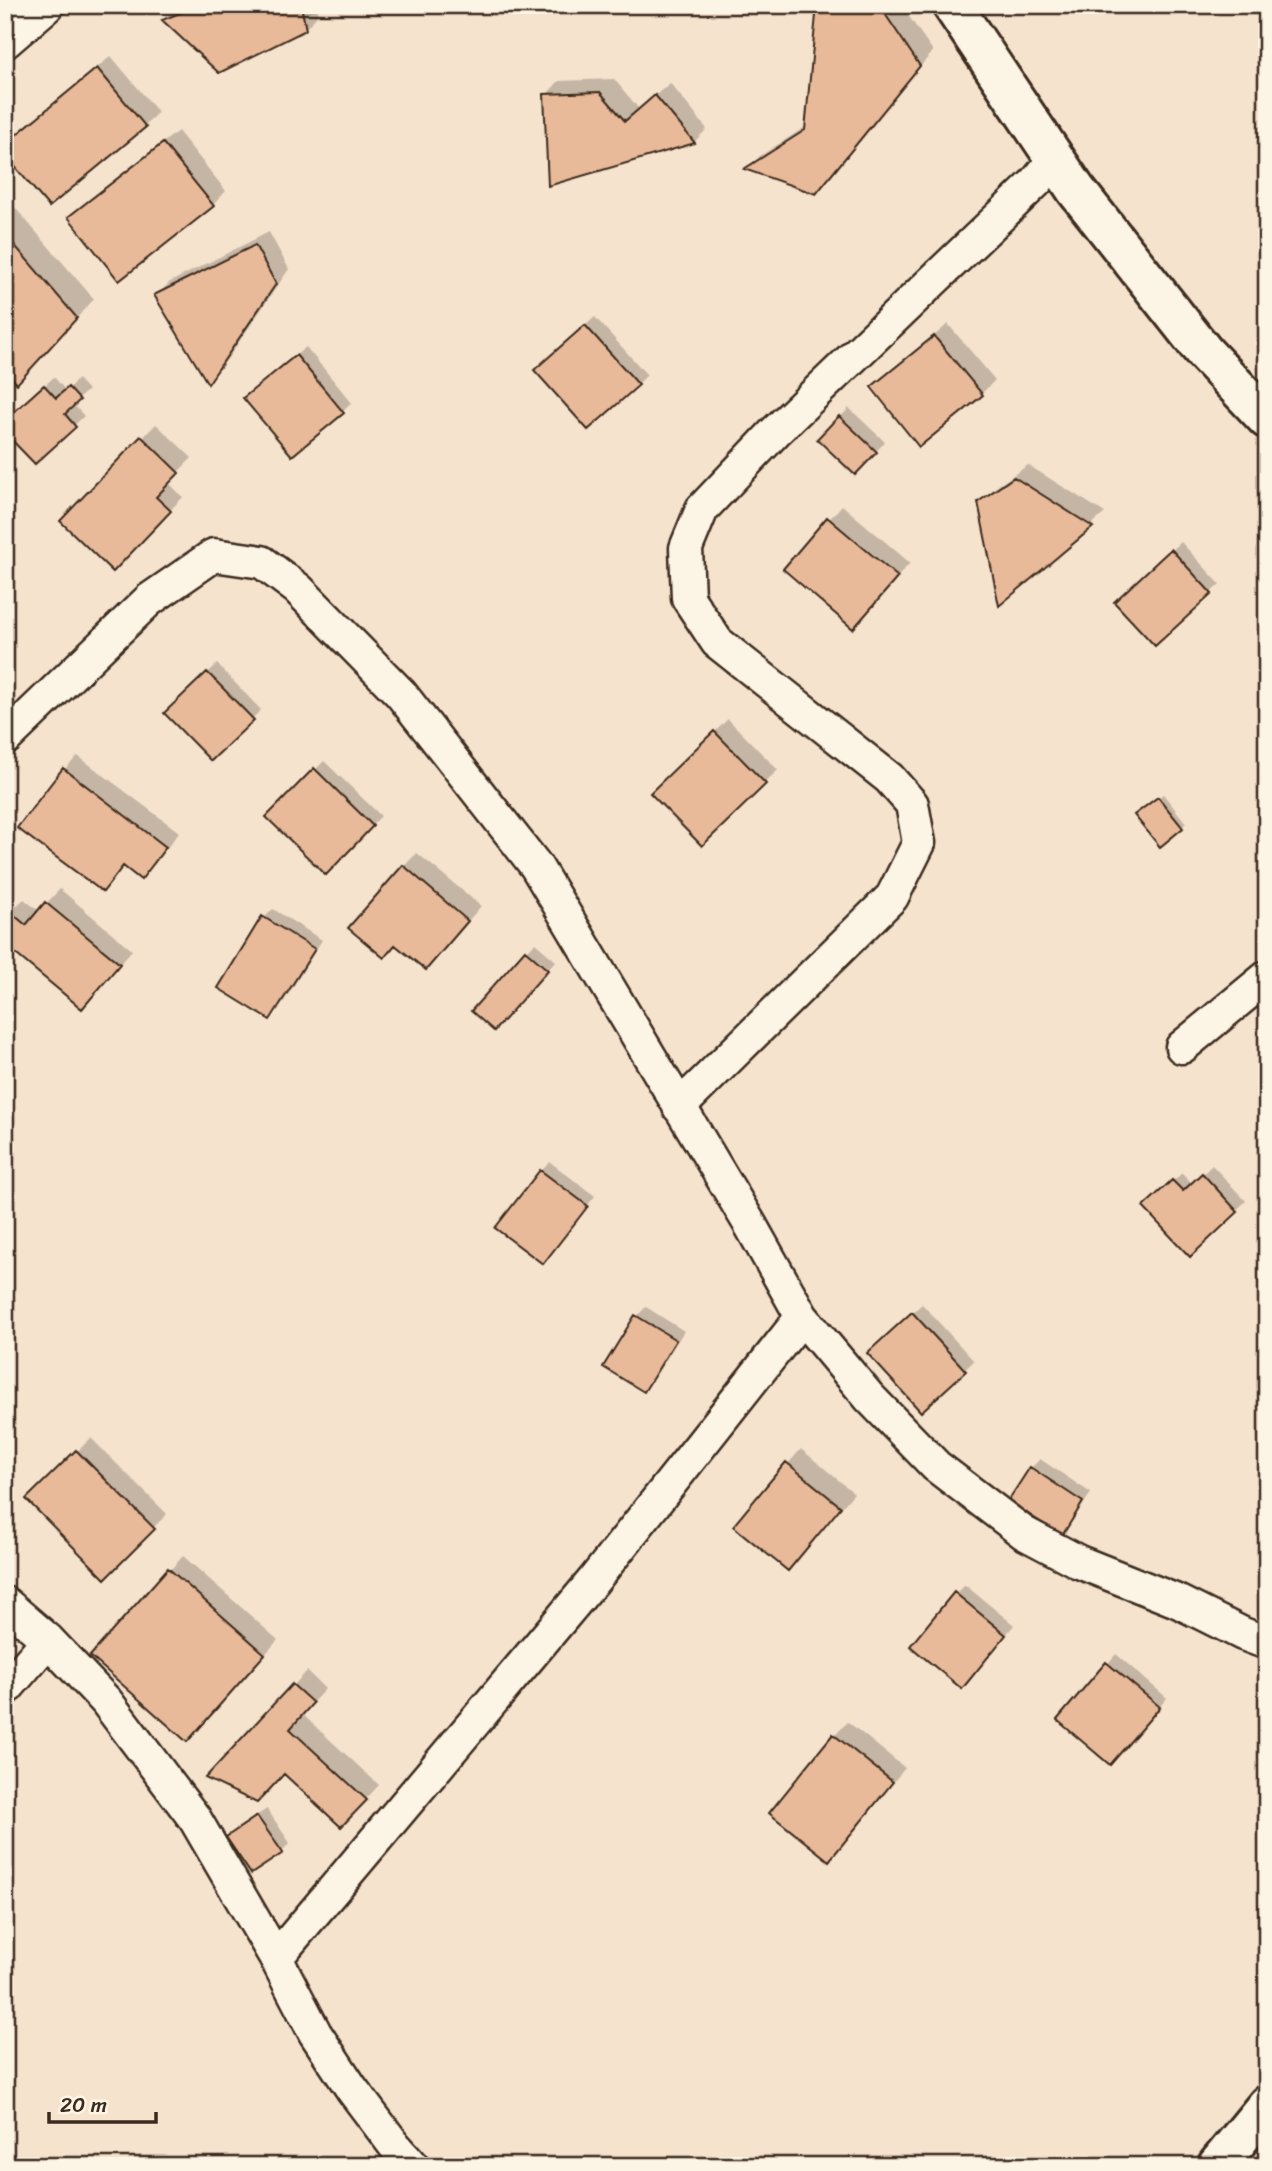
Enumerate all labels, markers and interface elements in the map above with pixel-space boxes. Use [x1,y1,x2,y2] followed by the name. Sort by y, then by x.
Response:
[49,2080,156,2124] scale bar
[60,2086,107,2124] text: 20 m

